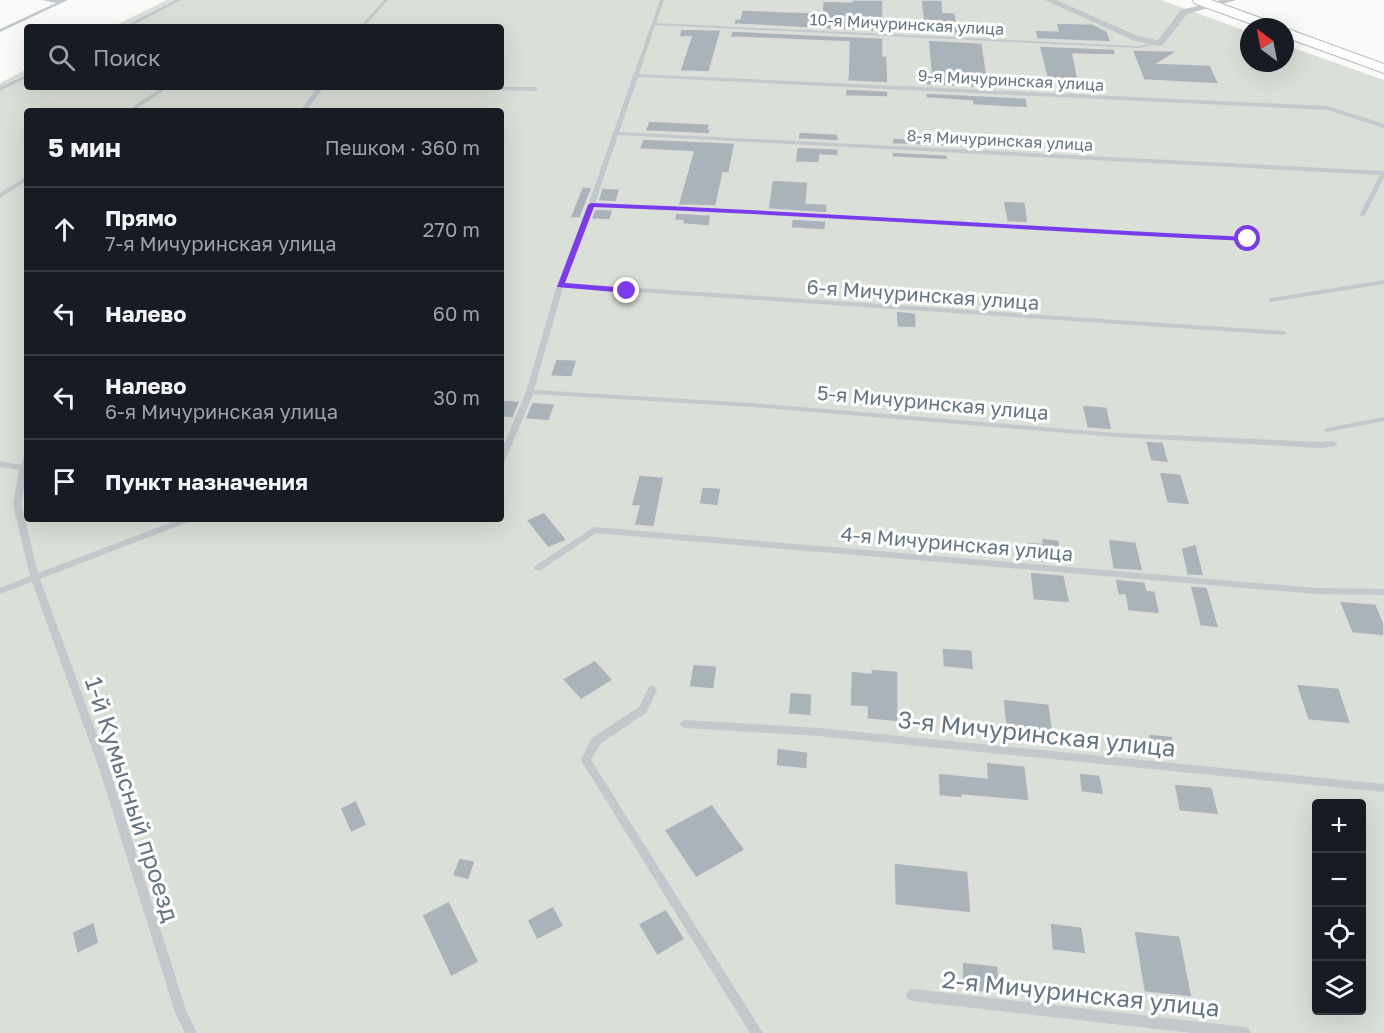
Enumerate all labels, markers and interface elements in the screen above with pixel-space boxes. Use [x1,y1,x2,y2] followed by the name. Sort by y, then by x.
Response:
[809,9,1005,39] street label: 10-я Мичуринская улица
[1240,18,1294,72] north arrow
[24,24,504,90] search box
[45,41,78,74] icon: search
[93,44,161,71] text: Поиск
[917,65,1105,95] street label: 9-я Мичуринская улица
[906,125,1094,155] street label: 8-я Мичуринская улица
[48,132,121,163] text: 5 мин
[325,135,480,159] text: Пешком · 360 m
[105,204,177,231] text: Прямо
[48,213,81,246] icon: ahead
[423,217,480,241] text: 270 m
[1234,225,1260,251] route start
[105,231,337,255] text: 7-я Мичуринская улица
[806,274,1040,314] street label: 6-я Мичуринская улица
[613,277,639,303] route end
[48,297,81,330] icon: left
[105,300,187,327] text: Налево
[433,301,480,325] text: 60 m
[105,372,187,399] text: Налево
[816,380,1050,424] street label: 5-я Мичуринская улица
[48,381,81,414] icon: left
[433,385,480,409] text: 30 m
[105,399,338,423] text: 6-я Мичуринская улица
[48,465,81,498] icon: arrive
[105,468,308,495] text: Пункт назначения
[840,521,1074,565] street label: 4-я Мичуринская улица
[80,673,186,925] street label: 1-й Кумысный проезд
[897,704,1177,762] street label: 3-я Мичуринская улица
[1312,799,1366,1015] map controls
[1312,799,1366,853] button: +
[1312,853,1366,907] button: −
[1312,907,1366,961] button: locate
[1312,961,1366,1015] button: layers
[941,964,1221,1022] street label: 2-я Мичуринская улица

